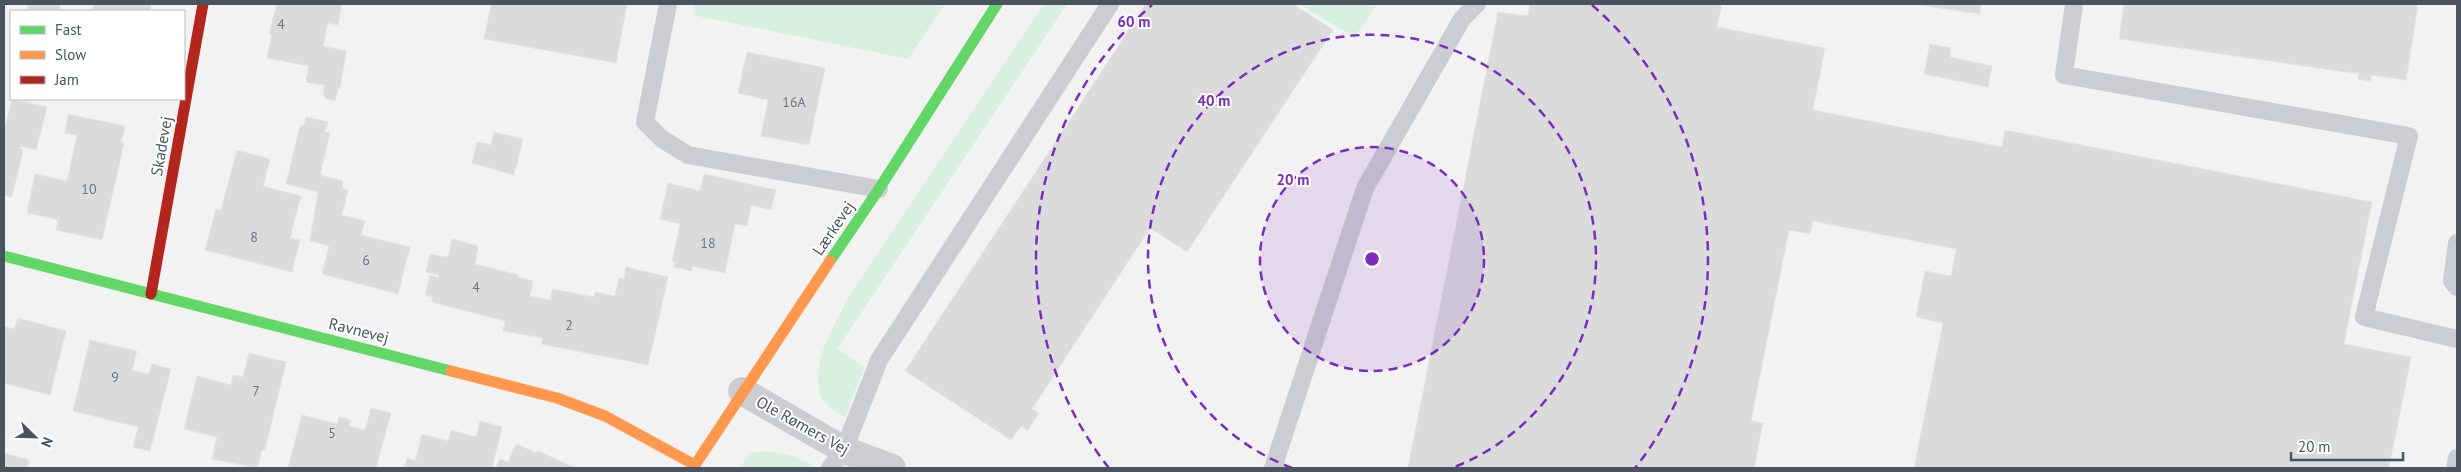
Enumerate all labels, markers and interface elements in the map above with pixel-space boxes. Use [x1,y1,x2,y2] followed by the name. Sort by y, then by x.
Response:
[10,10,185,100] legend
[1118,12,1150,31] text: 60 m
[277,15,285,33] house number: 4
[55,20,82,39] text: Fast
[55,45,86,64] text: Slow
[54,70,79,89] text: Jam
[1198,91,1230,110] text: 40 m
[782,93,807,111] house number: 16A
[146,115,176,177] street label: Skadevej
[1277,170,1309,189] text: 20 m
[81,180,97,198] house number: 10
[808,197,858,259] street label: Lærkevej
[250,228,258,246] house number: 8
[700,234,716,252] house number: 18
[1363,250,1381,268] centre of rings
[362,251,370,269] house number: 6
[472,278,480,296] house number: 4
[327,313,391,347] street label: Ravnevej
[565,316,573,334] house number: 2
[111,368,119,386] house number: 9
[252,382,260,400] house number: 7
[753,391,853,459] street label: Ole Rømers Vej
[10,412,60,462] north arrow
[328,424,336,442] house number: 5
[2291,430,2404,462] scale bar
[37,434,57,450] text: N
[2298,437,2331,456] text: 20 m

